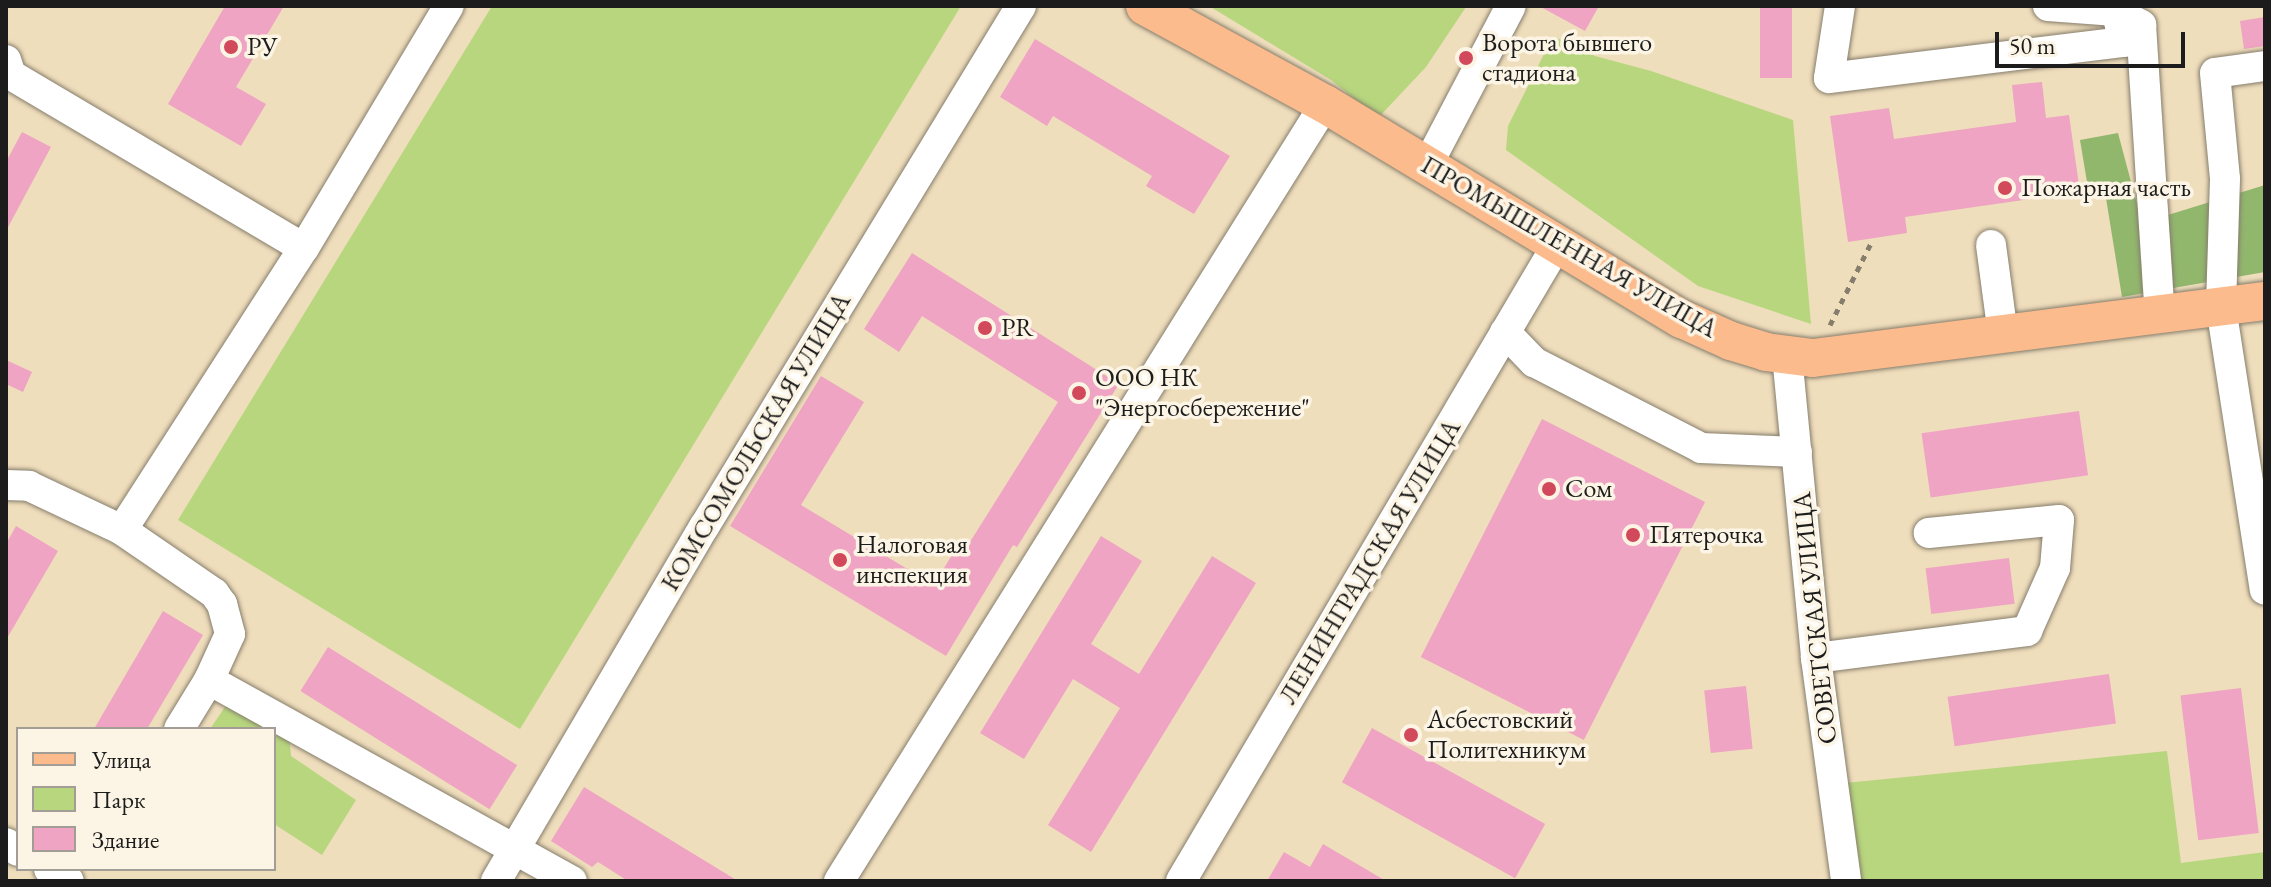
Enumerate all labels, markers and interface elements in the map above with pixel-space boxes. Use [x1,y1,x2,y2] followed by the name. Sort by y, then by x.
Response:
[1999,16,2189,66] scale bar
[1482,27,1652,88] place label: Ворота бывшего стадиона
[2009,30,2056,61] text: 50 m
[247,31,278,63] place label: РУ
[222,38,240,56] marker: РУ
[1457,49,1475,67] marker: Ворота бывшего стадиона
[1415,149,1723,345] street label: ПРОМЫШЛЕННАЯ УЛИЦА
[2021,172,2191,204] place label: Пожарная часть
[1996,179,2014,197] marker: Пожарная часть
[655,287,857,597] street label: КОМСОМОЛЬСКАЯ УЛИЦА
[1001,312,1034,344] place label: PR
[976,319,994,337] marker: PR
[1095,362,1310,424] place label: ООО НК "Энергосбережение"
[1070,384,1088,402] marker: ООО НК "Энергосбережение"
[1273,414,1467,710] street label: ЛЕНИНГРАДСКАЯ УЛИЦА
[1565,473,1612,505] place label: Сом
[1540,480,1558,498] marker: Сом
[1786,490,1844,746] street label: СОВЕТСКАЯ УЛИЦА
[1649,519,1763,551] place label: Пятерочка
[1624,526,1642,544] marker: Пятерочка
[856,529,968,590] place label: Налоговая инспекция
[831,551,849,569] marker: Налоговая инспекция
[1427,704,1586,766] place label: Асбестовский Политехникум
[1402,726,1420,744] marker: Асбестовский Политехникум
[16,727,276,871] legend
[92,744,151,775] text: Улица
[92,784,145,815] text: Парк
[92,824,159,855] text: Здание

